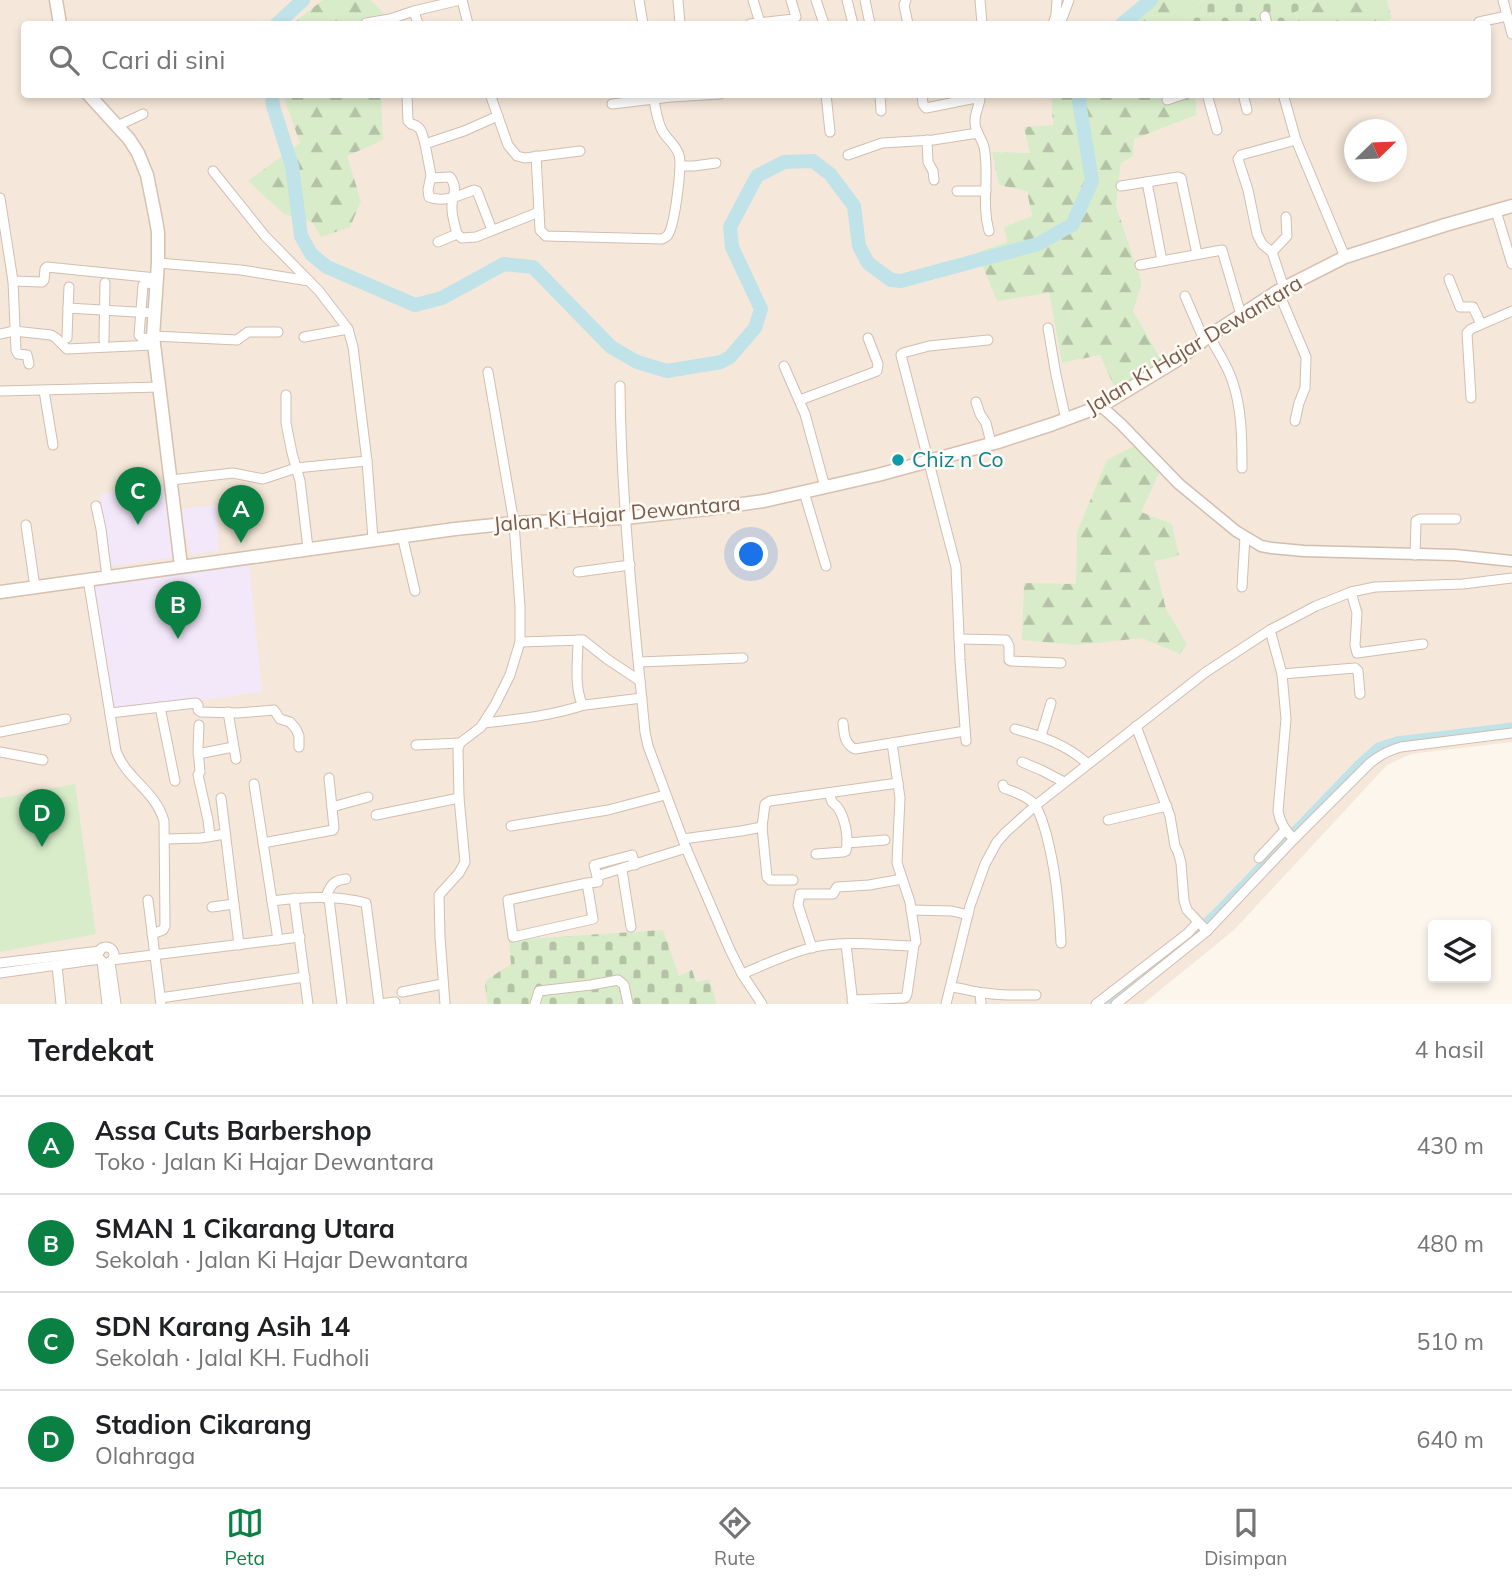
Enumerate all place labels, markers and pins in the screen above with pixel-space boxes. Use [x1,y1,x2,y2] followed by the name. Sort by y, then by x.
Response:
[912,446,1003,472] place label: Chiz n Co
[890,452,906,468] marker: Chiz n Co
[115,467,161,525] pin: C
[218,485,264,543] pin: A
[155,581,201,639] pin: B
[19,789,65,847] pin: D

